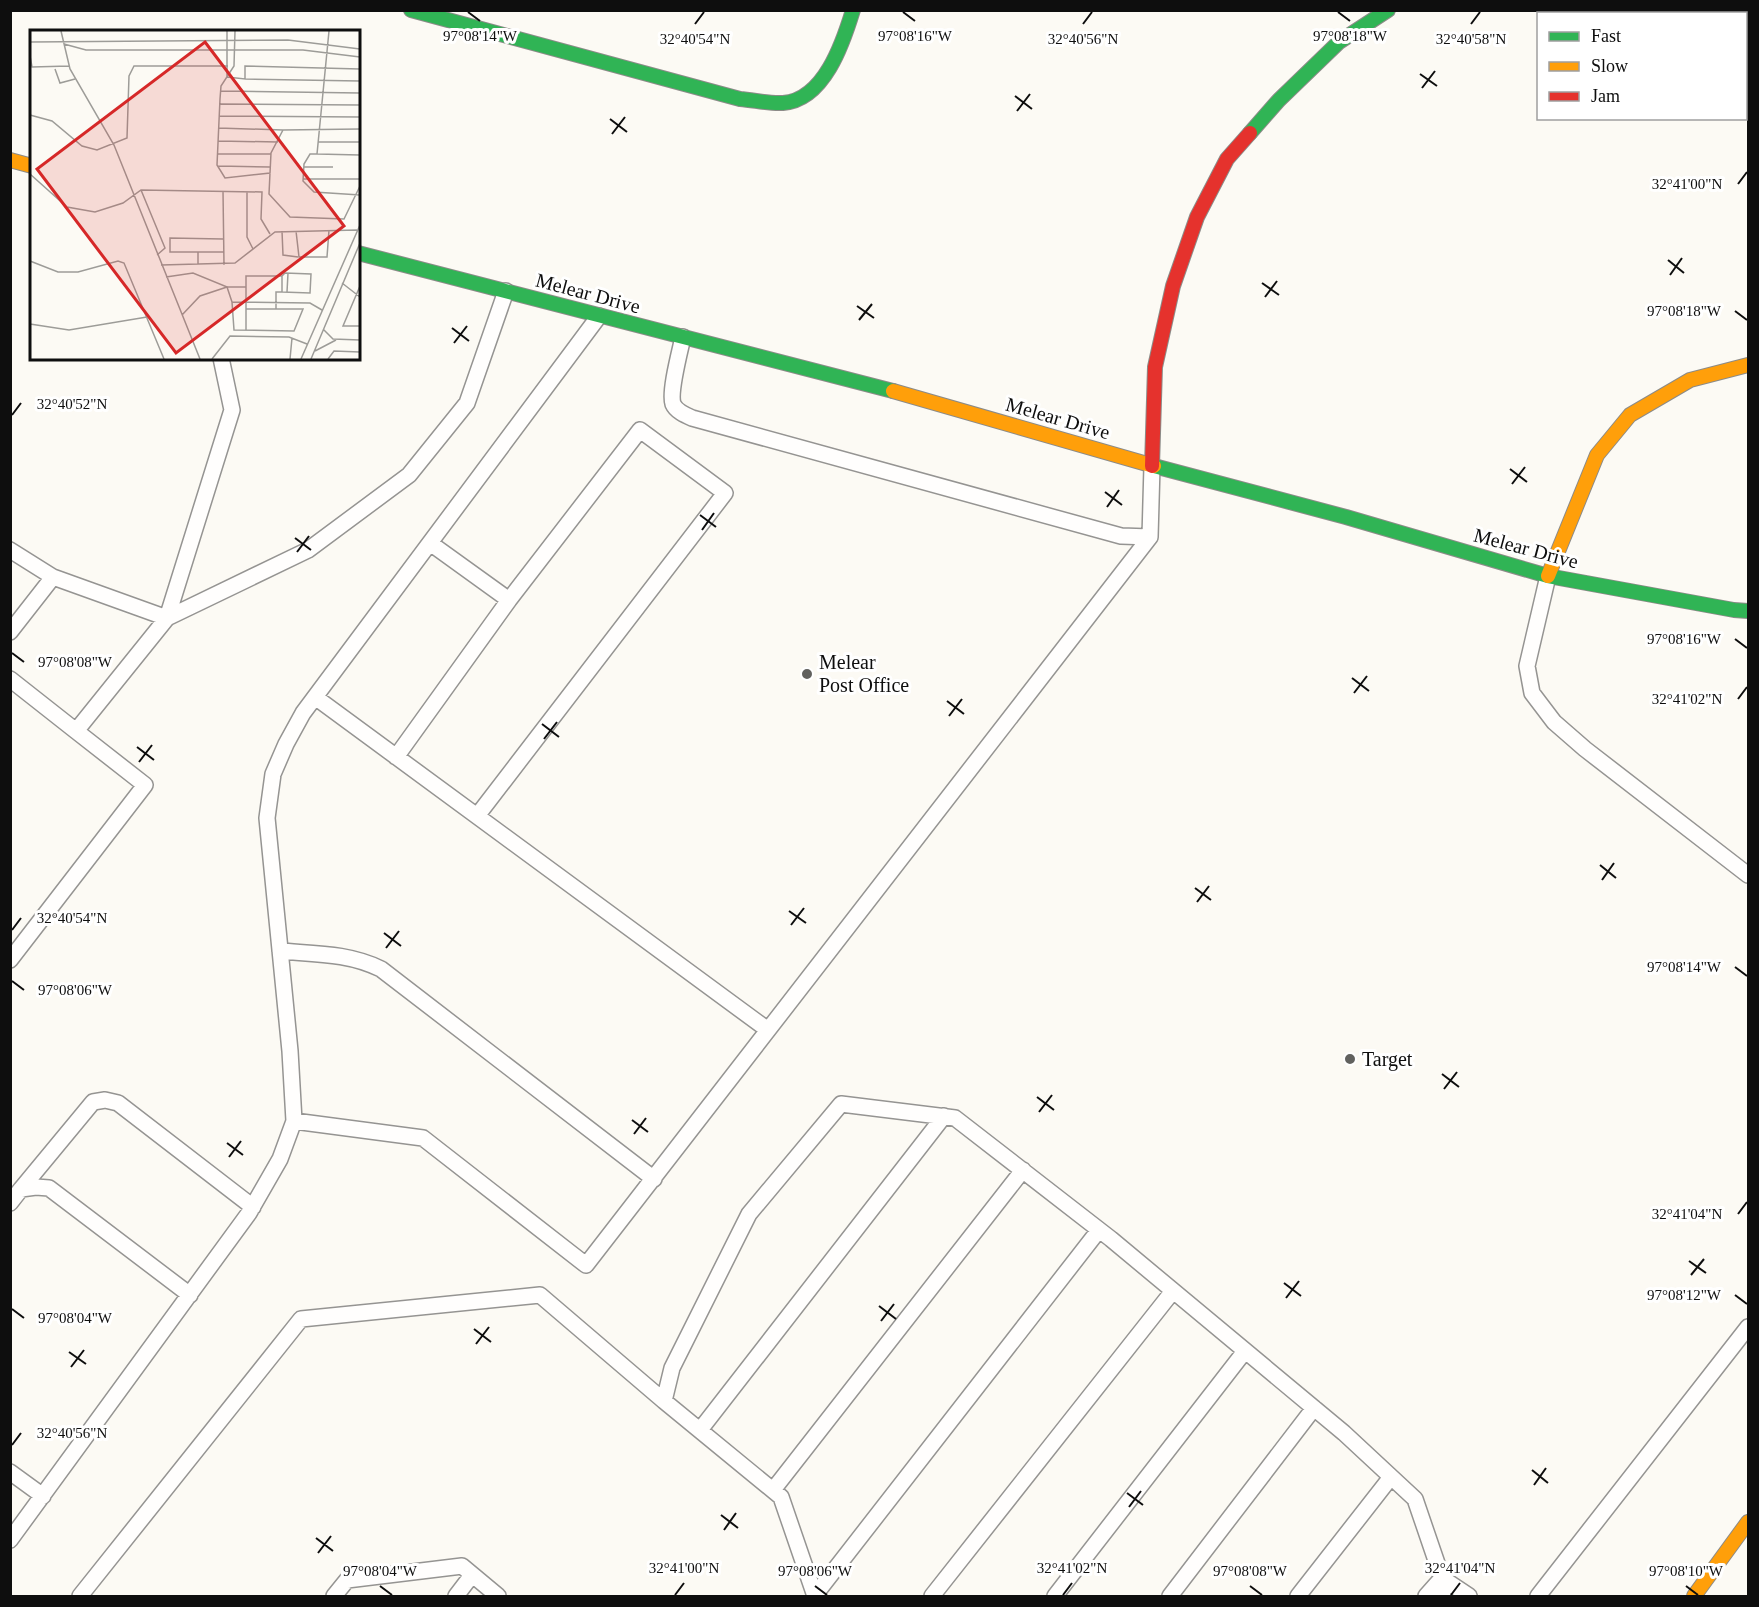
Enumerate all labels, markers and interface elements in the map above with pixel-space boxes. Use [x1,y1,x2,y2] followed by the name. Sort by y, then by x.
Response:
[1537,12,1747,120] legend
[1591,26,1621,46] text: Fast
[443,28,518,44] text: 97°08'14"W
[878,28,953,44] text: 97°08'16"W
[1313,28,1388,44] text: 97°08'18"W
[30,30,360,360] inset map
[660,31,730,47] text: 32°40'54"N
[1048,31,1118,47] text: 32°40'56"N
[1436,31,1506,47] text: 32°40'58"N
[1591,56,1628,76] text: Slow
[1591,86,1620,106] text: Jam
[1652,176,1722,192] text: 32°41'00"N
[533,269,643,318] street label: Melear Drive
[1647,303,1722,319] text: 97°08'18"W
[1003,393,1113,443] street label: Melear Drive
[37,396,107,412] text: 32°40'52"N
[1471,524,1581,573] street label: Melear Drive
[1647,631,1722,647] text: 97°08'16"W
[819,651,909,696] place label: Melear Post Office
[38,654,113,670] text: 97°08'08"W
[800,667,814,681] marker: Melear Post Office
[1652,691,1722,707] text: 32°41'02"N
[37,910,107,926] text: 32°40'54"N
[1647,959,1722,975] text: 97°08'14"W
[38,982,113,998] text: 97°08'06"W
[1362,1048,1413,1071] place label: Target
[1343,1052,1357,1066] marker: Target
[1652,1206,1722,1222] text: 32°41'04"N
[1647,1287,1722,1303] text: 97°08'12"W
[38,1310,113,1326] text: 97°08'04"W
[37,1425,107,1441] text: 32°40'56"N
[649,1560,719,1576] text: 32°41'00"N
[1037,1560,1107,1576] text: 32°41'02"N
[1425,1560,1495,1576] text: 32°41'04"N
[343,1563,418,1579] text: 97°08'04"W
[778,1563,853,1579] text: 97°08'06"W
[1213,1563,1288,1579] text: 97°08'08"W
[1649,1563,1724,1579] text: 97°08'10"W

